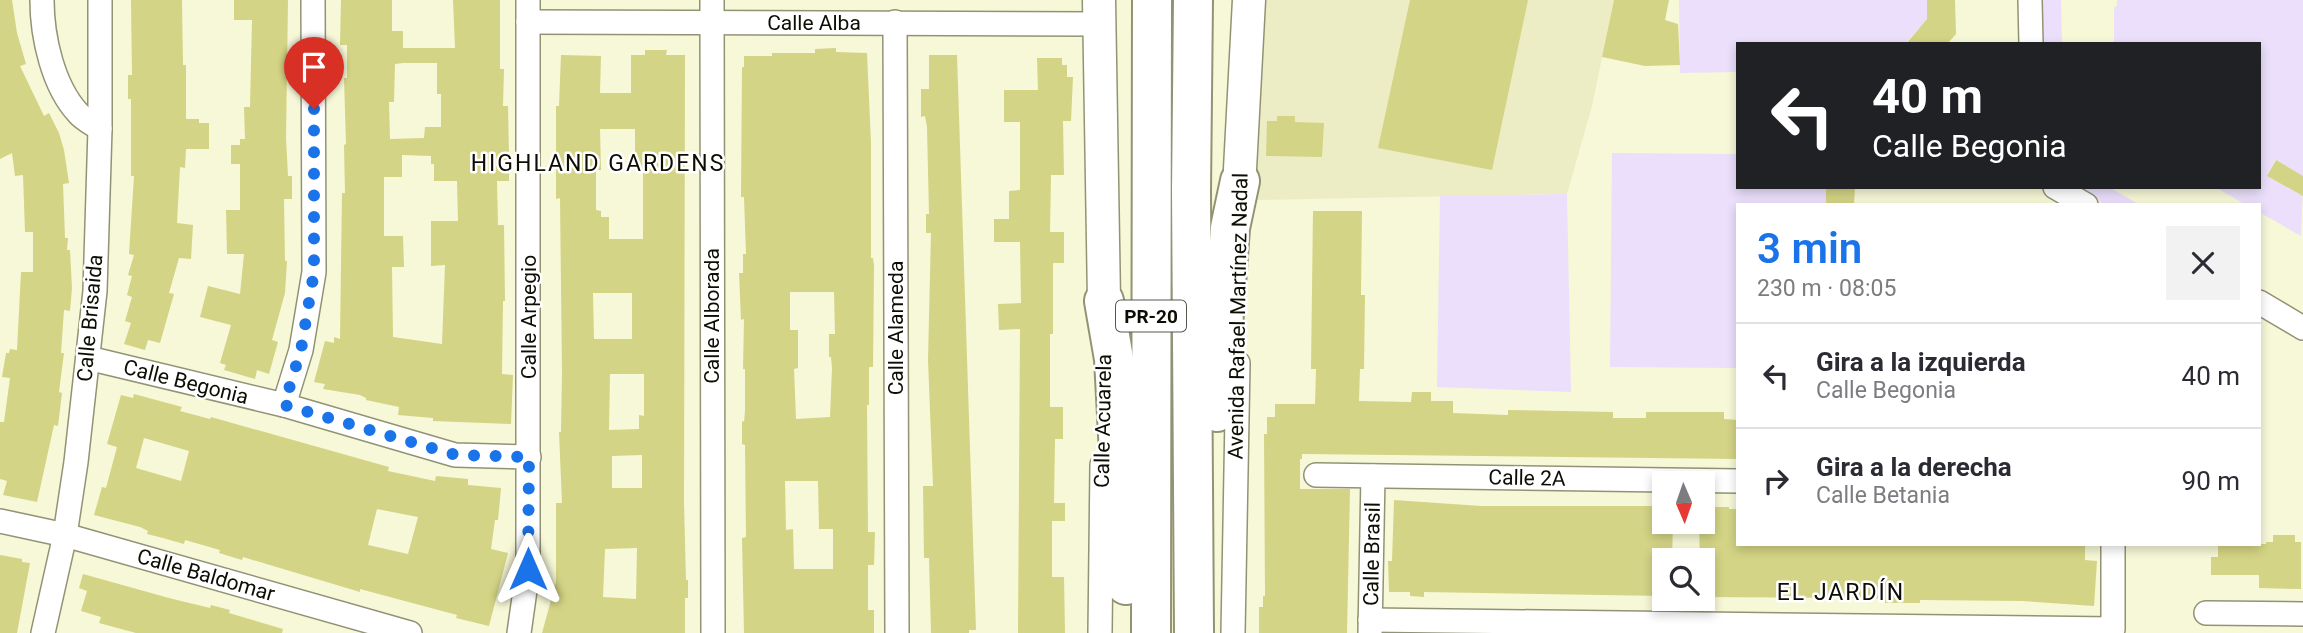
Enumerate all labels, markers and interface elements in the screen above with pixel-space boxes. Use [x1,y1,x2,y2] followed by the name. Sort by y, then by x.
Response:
[767,11,861,35] street label: Calle Alba
[284,37,344,109] pin
[295,48,333,86] icon: arrive
[1872,68,1983,125] text: 40 m
[1757,70,1848,161] icon: left
[1872,127,2067,165] text: Calle Begonia
[471,150,725,177] district label: HIGHLAND GARDENS
[1224,172,1252,460] street label: Avenida Rafael Martínez Nadal
[1757,224,1862,273] text: 3 min
[2166,226,2240,300] button: close
[700,248,724,384] street label: Calle Alborada
[72,253,108,383] street label: Calle Brisaida
[517,255,541,379] street label: Calle Arpegio
[884,261,908,395] street label: Calle Alameda
[1757,275,1896,302] text: 230 m · 08:05
[1116,300,1186,332] road number: PR-20
[1816,347,2026,377] text: Gira a la izquierda
[1090,354,1116,488] street label: Calle Acuarela
[121,355,251,409] street label: Calle Begonia
[1757,357,1795,395] icon: left
[2182,361,2240,391] text: 40 m
[1816,377,1956,404] text: Calle Begonia
[1816,452,2012,482] text: Gira a la derecha
[1757,462,1795,500] icon: right
[1488,465,1566,491] street label: Calle 2A
[2182,466,2240,496] text: 90 m
[1652,471,1715,534] north arrow
[1652,471,1715,611] map controls
[1816,482,1950,509] text: Calle Betania
[1359,502,1385,606] street label: Calle Brasil
[491,532,565,606] position arrow
[134,544,278,606] street label: Calle Baldomar
[1652,548,1715,611] button: search
[1777,578,1905,606] district label: EL JARDÍN

